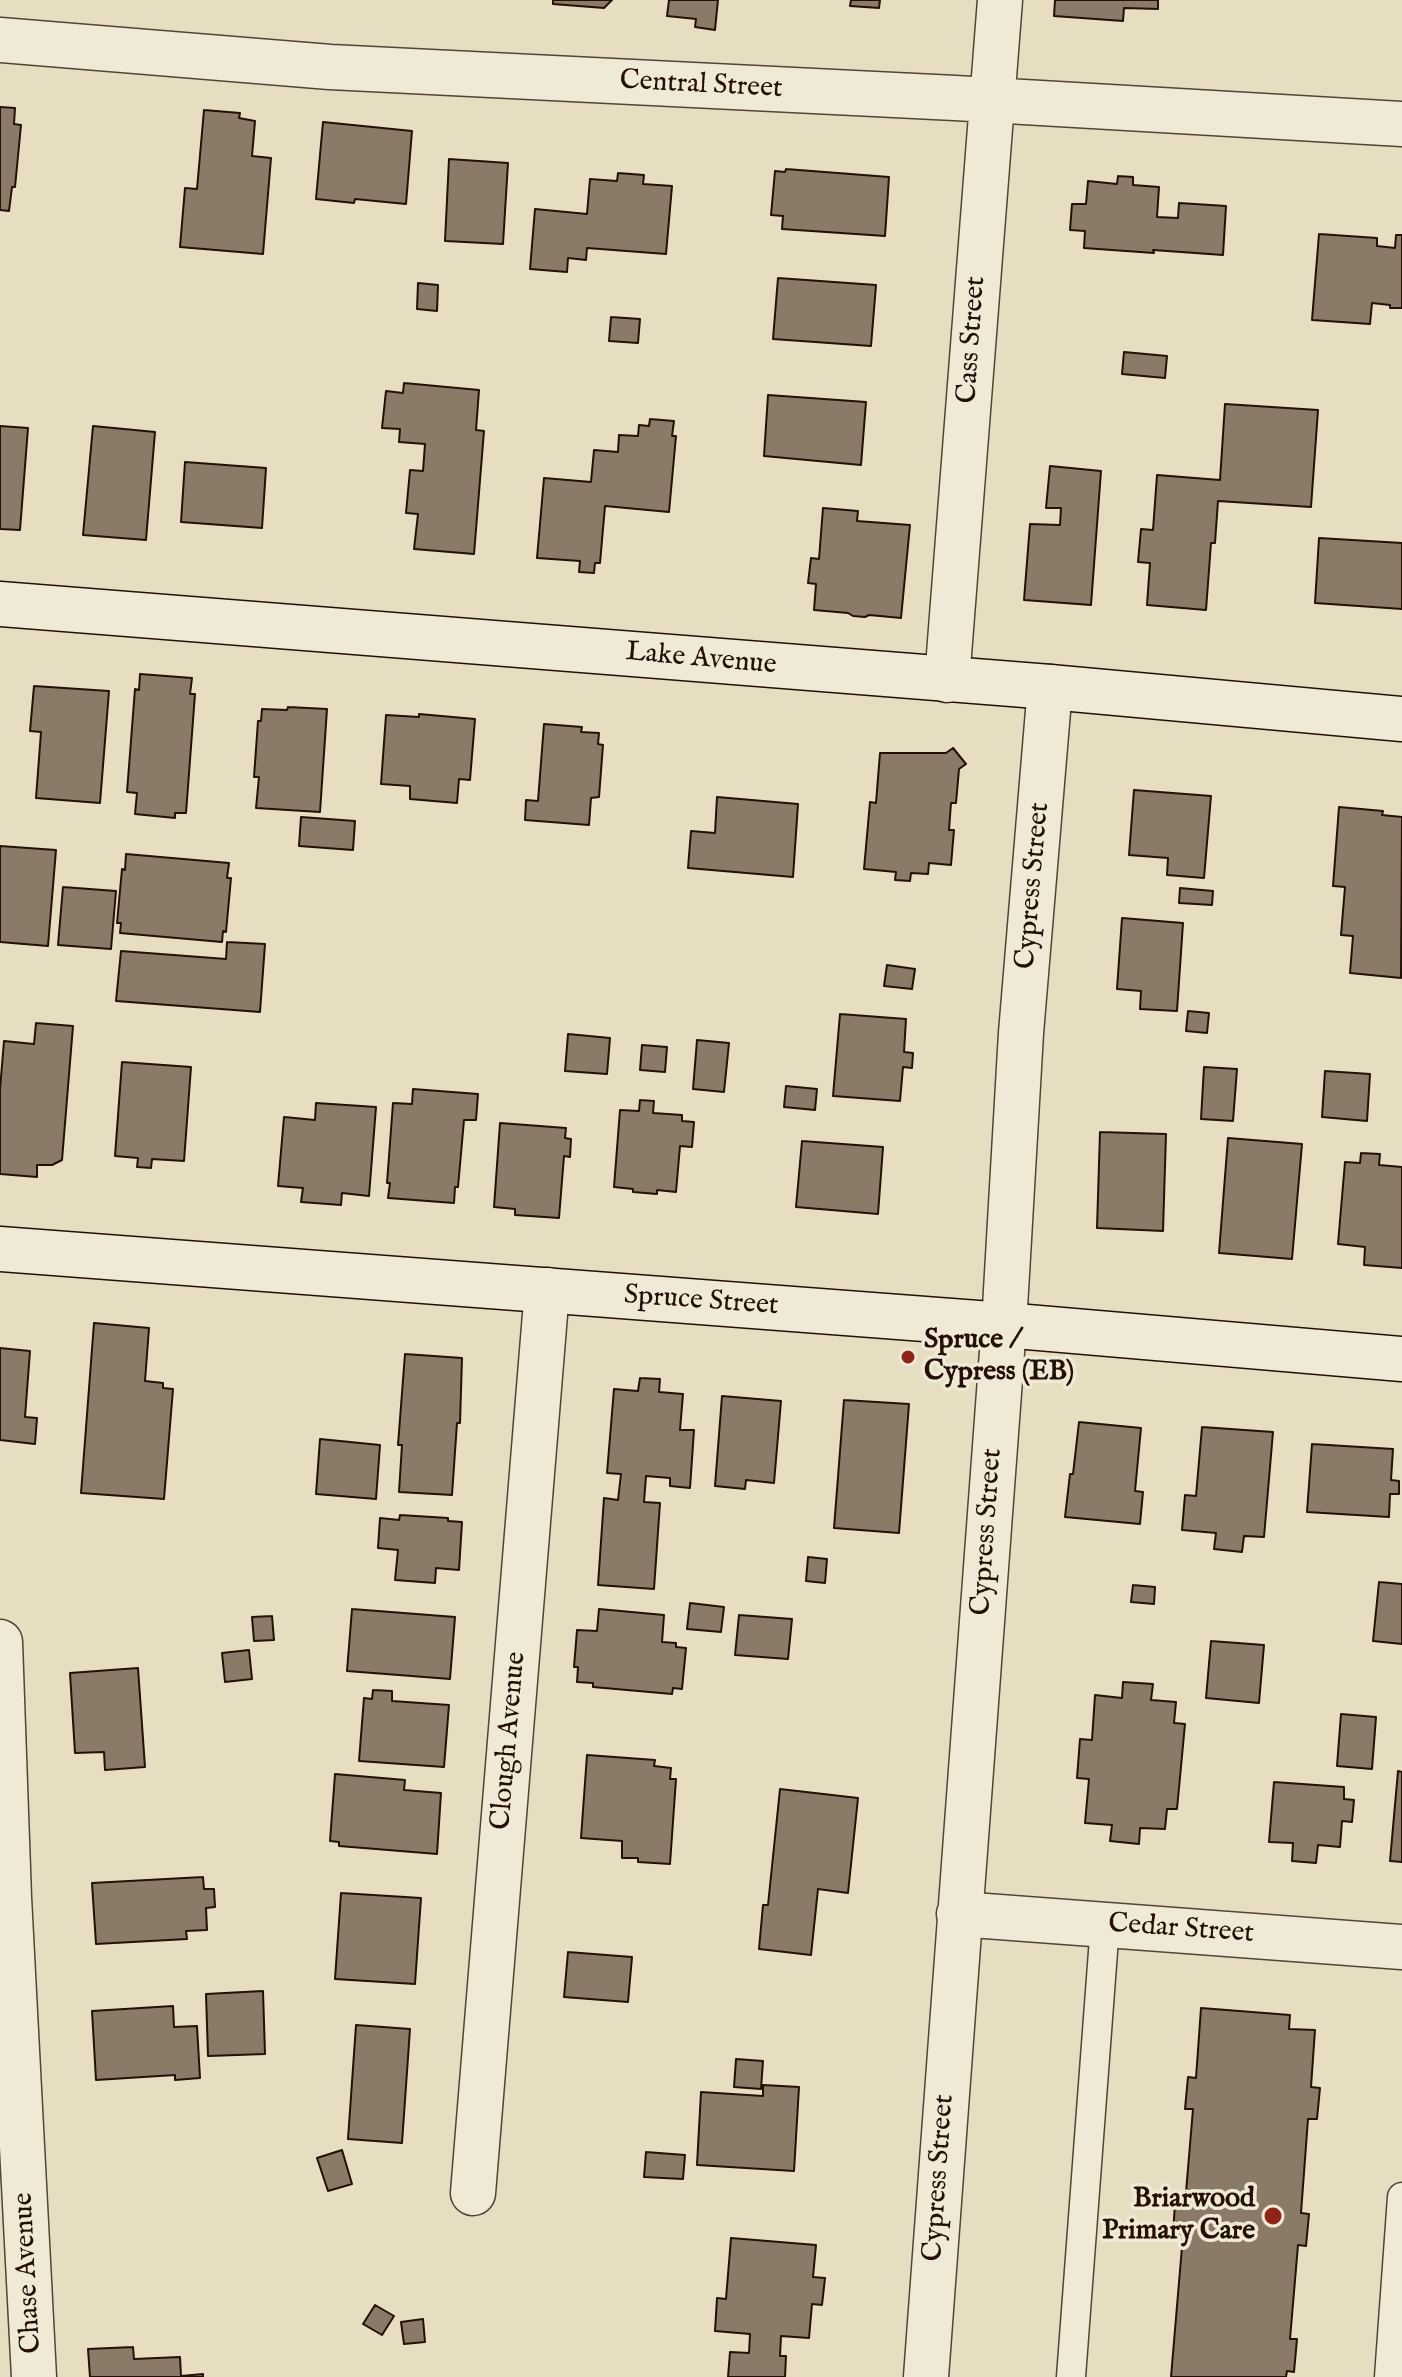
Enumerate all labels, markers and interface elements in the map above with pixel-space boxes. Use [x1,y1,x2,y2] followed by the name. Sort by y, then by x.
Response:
[619,65,783,107] street label: Central Street
[952,275,994,405] street label: Cass Street
[624,637,778,683] street label: Lake Avenue
[1010,801,1058,971] street label: Cypress Street
[623,1280,779,1324] street label: Spruce Street
[924,1324,1074,1390] place label: Spruce / Cypress (EB)
[899,1348,917,1366] marker: Spruce / Cypress (EB)
[965,1447,1011,1617] street label: Cypress Street
[485,1650,535,1832] street label: Clough Avenue
[1107,1908,1255,1952] street label: Cedar Street
[917,2093,963,2263] street label: Cypress Street
[1102,2183,1255,2249] place label: Briarwood Primary Care
[8,2192,50,2354] street label: Chase Avenue
[1262,2205,1284,2227] marker: Briarwood Primary Care

